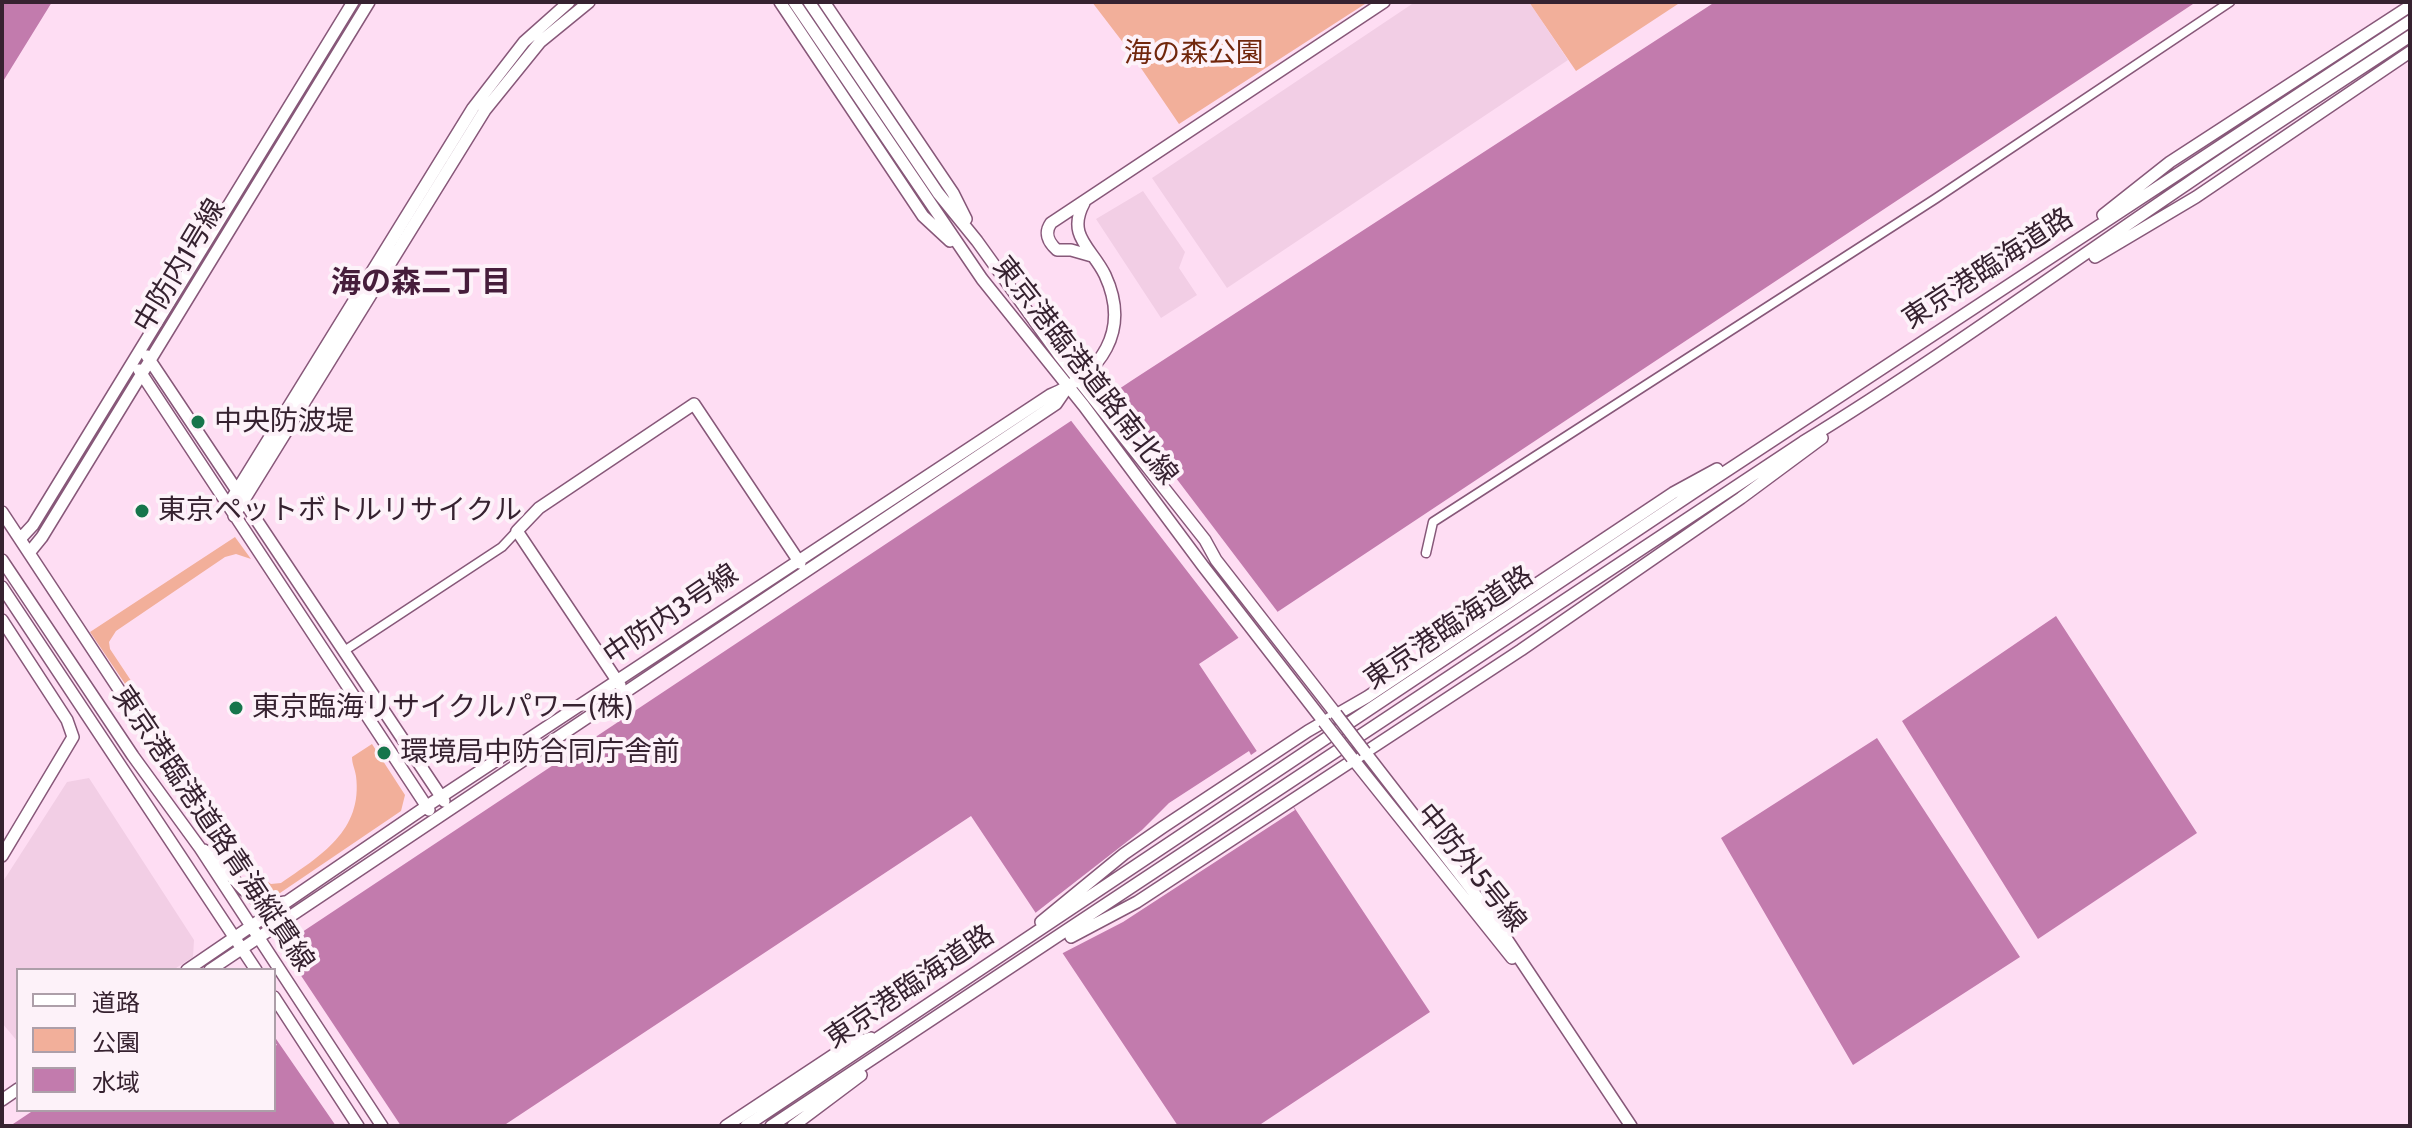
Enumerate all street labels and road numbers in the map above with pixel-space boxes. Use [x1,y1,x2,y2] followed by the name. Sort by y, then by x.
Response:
[127,193,233,339] street label: 中防内1号線
[1897,202,2079,336] street label: 東京港臨海道路
[986,250,1184,492] street label: 東京港臨港道路南北線
[597,558,745,672] street label: 中防内3号線
[1358,559,1540,697] street label: 東京港臨海道路
[105,680,321,978] street label: 東京港臨港道路青海縦貫線
[1409,797,1533,939] street label: 中防外5号線
[819,918,1001,1056] street label: 東京港臨海道路

